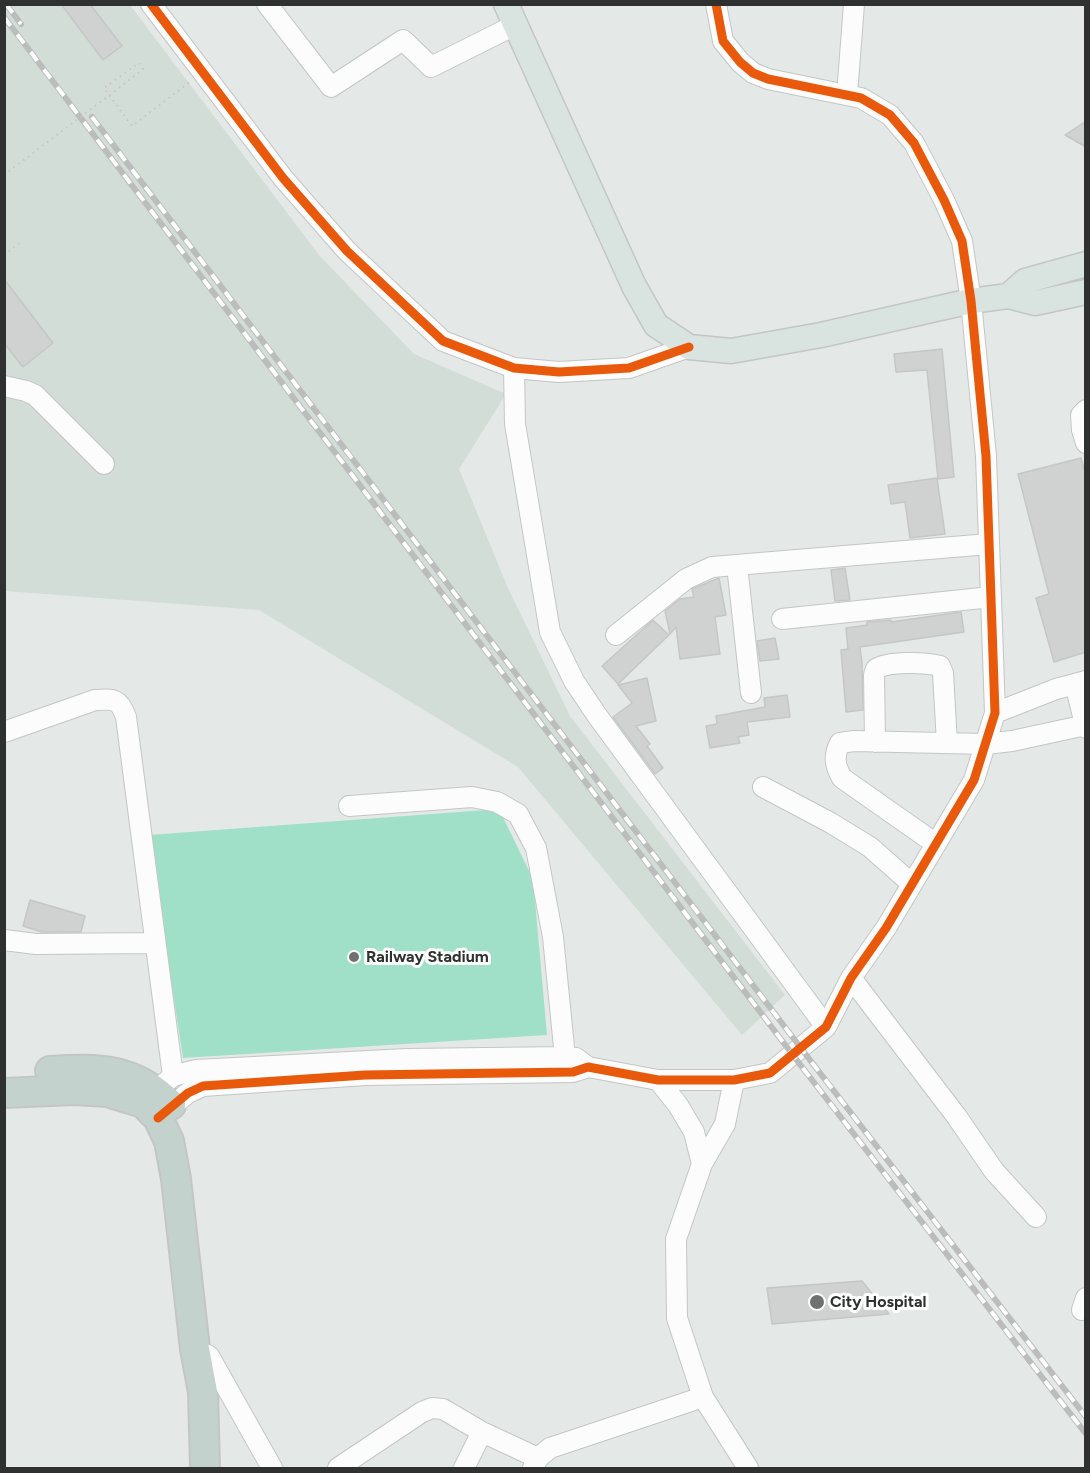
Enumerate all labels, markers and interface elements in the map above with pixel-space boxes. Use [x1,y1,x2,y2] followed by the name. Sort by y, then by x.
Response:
[366,947,489,967] place label: Railway Stadium
[347,950,361,964] marker: Railway Stadium
[830,1292,927,1312] place label: City Hospital
[808,1293,826,1311] marker: City Hospital

